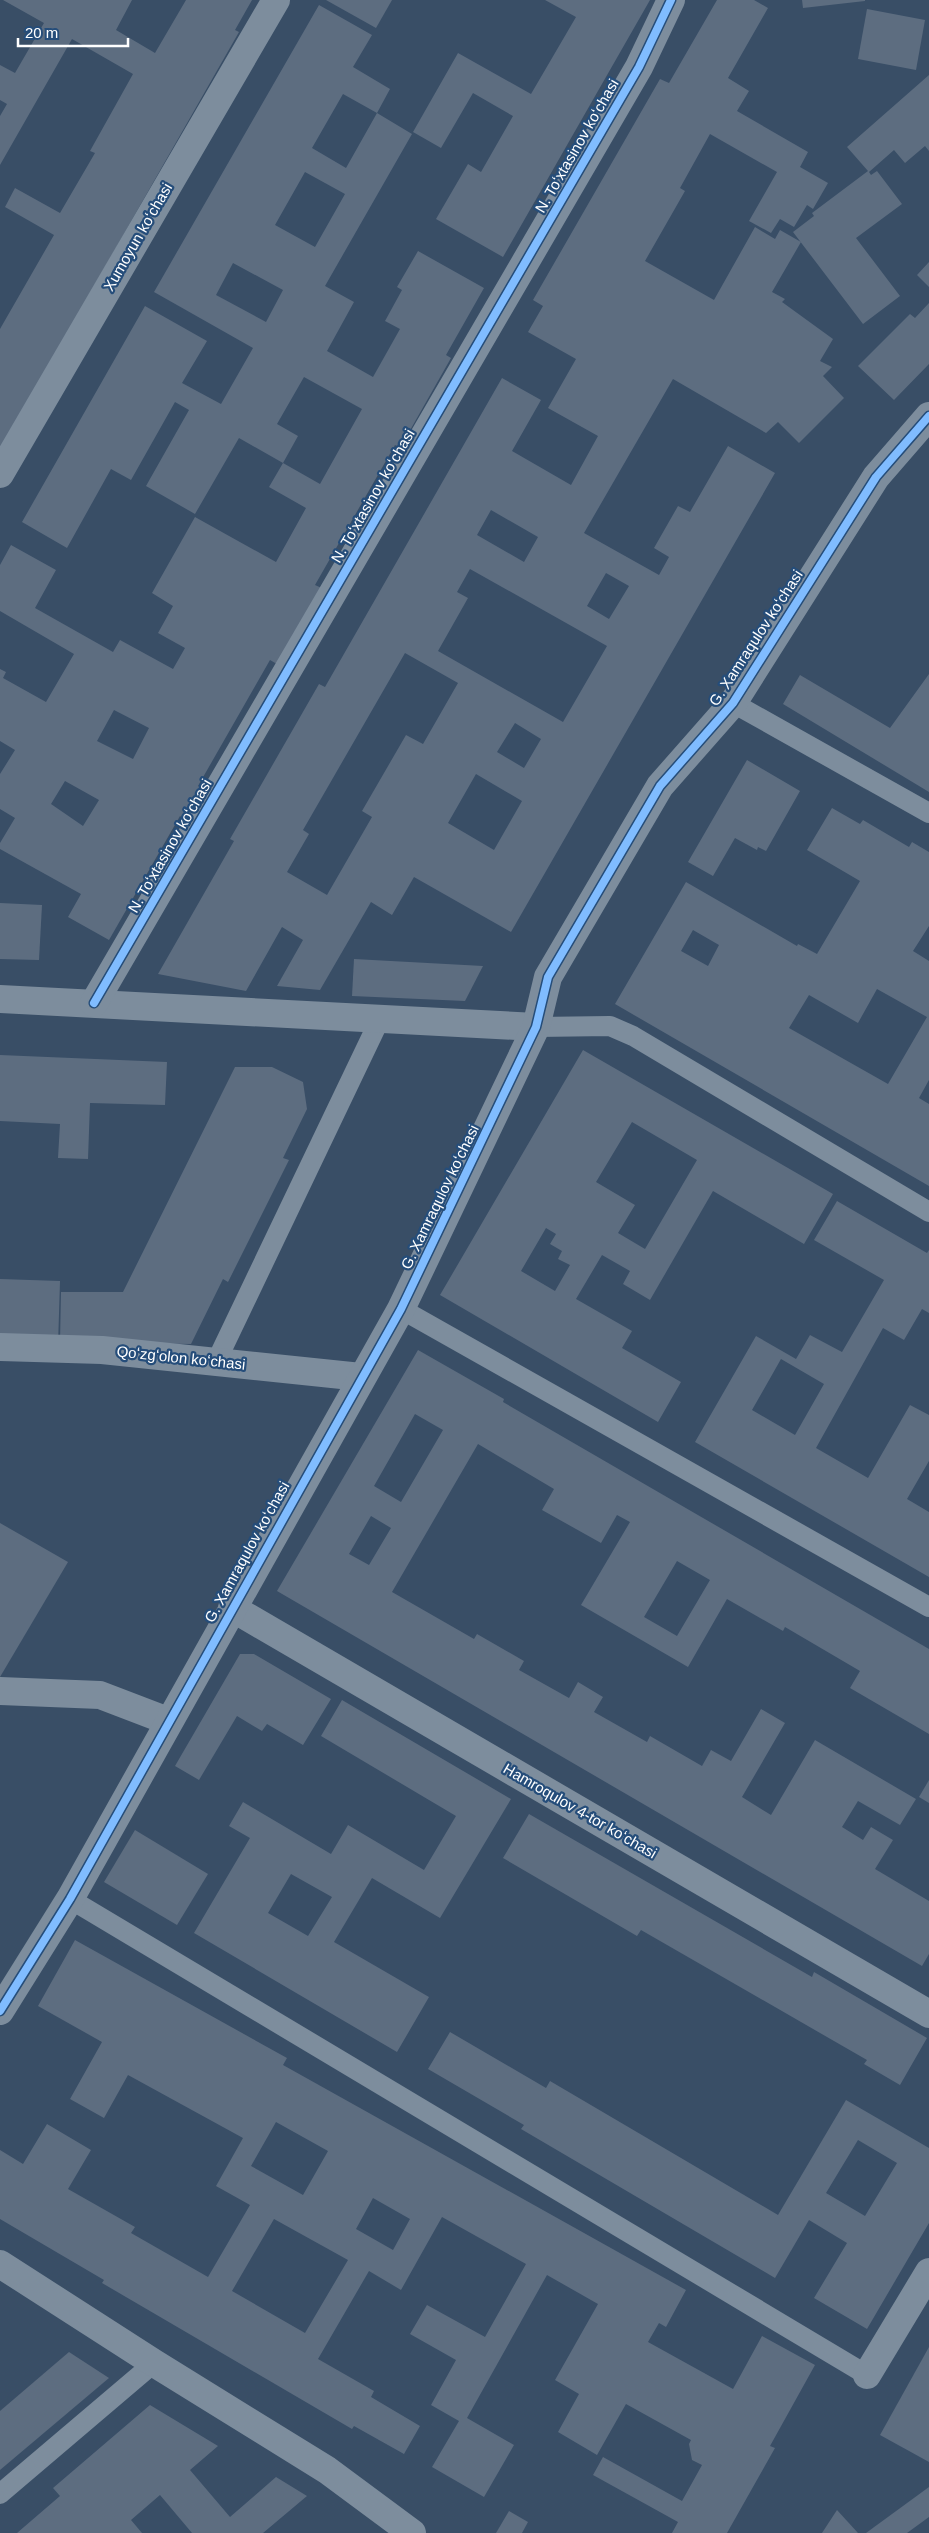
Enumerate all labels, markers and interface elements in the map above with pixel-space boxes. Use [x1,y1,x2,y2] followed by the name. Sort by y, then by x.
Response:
[18,15,128,47] scale bar
[25,24,58,41] text: 20 m
[531,76,622,216] street label: N. Toʻxtasinov koʻchasi
[100,180,175,294] street label: Xumoyun koʻchasi
[327,426,418,566] street label: N. Toʻxtasinov koʻchasi
[705,567,806,709] street label: G. Xamraqulov koʻchasi
[124,776,215,916] street label: N. Toʻxtasinov koʻchasi
[397,1122,482,1272] street label: G. Xamraqulov koʻchasi
[116,1342,246,1373] street label: Qoʻzgʻolon koʻchasi
[201,1478,292,1625] street label: G. Xamraqulov koʻchasi
[501,1760,660,1861] street label: Hamroqulov 4-tor koʻchasi

